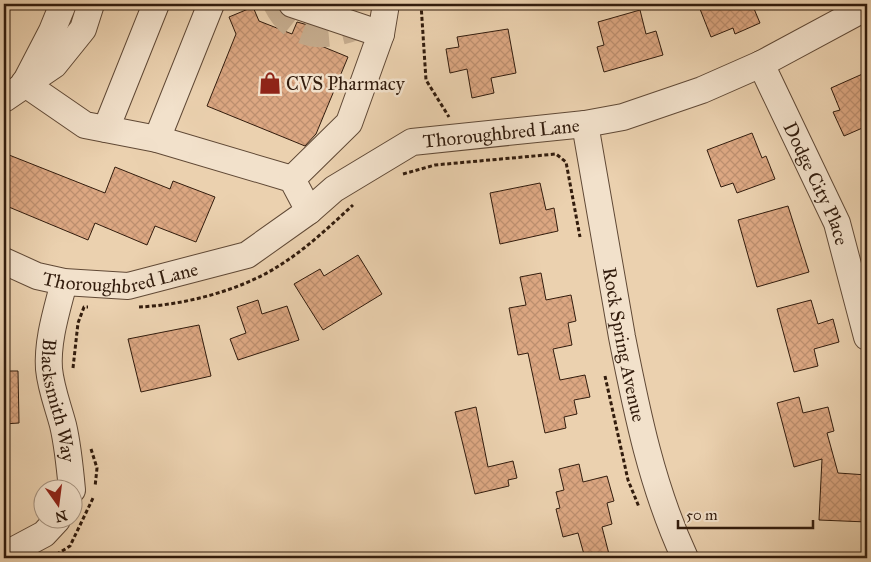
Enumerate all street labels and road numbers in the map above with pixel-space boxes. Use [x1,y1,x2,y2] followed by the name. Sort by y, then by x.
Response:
[422,113,581,152] street label: Thoroughbred Lane
[779,118,854,248] street label: Dodge City Place
[40,257,200,298] street label: Thoroughbred Lane
[598,265,651,424] street label: Rock Spring Avenue
[37,337,81,464] street label: Blacksmith Way

